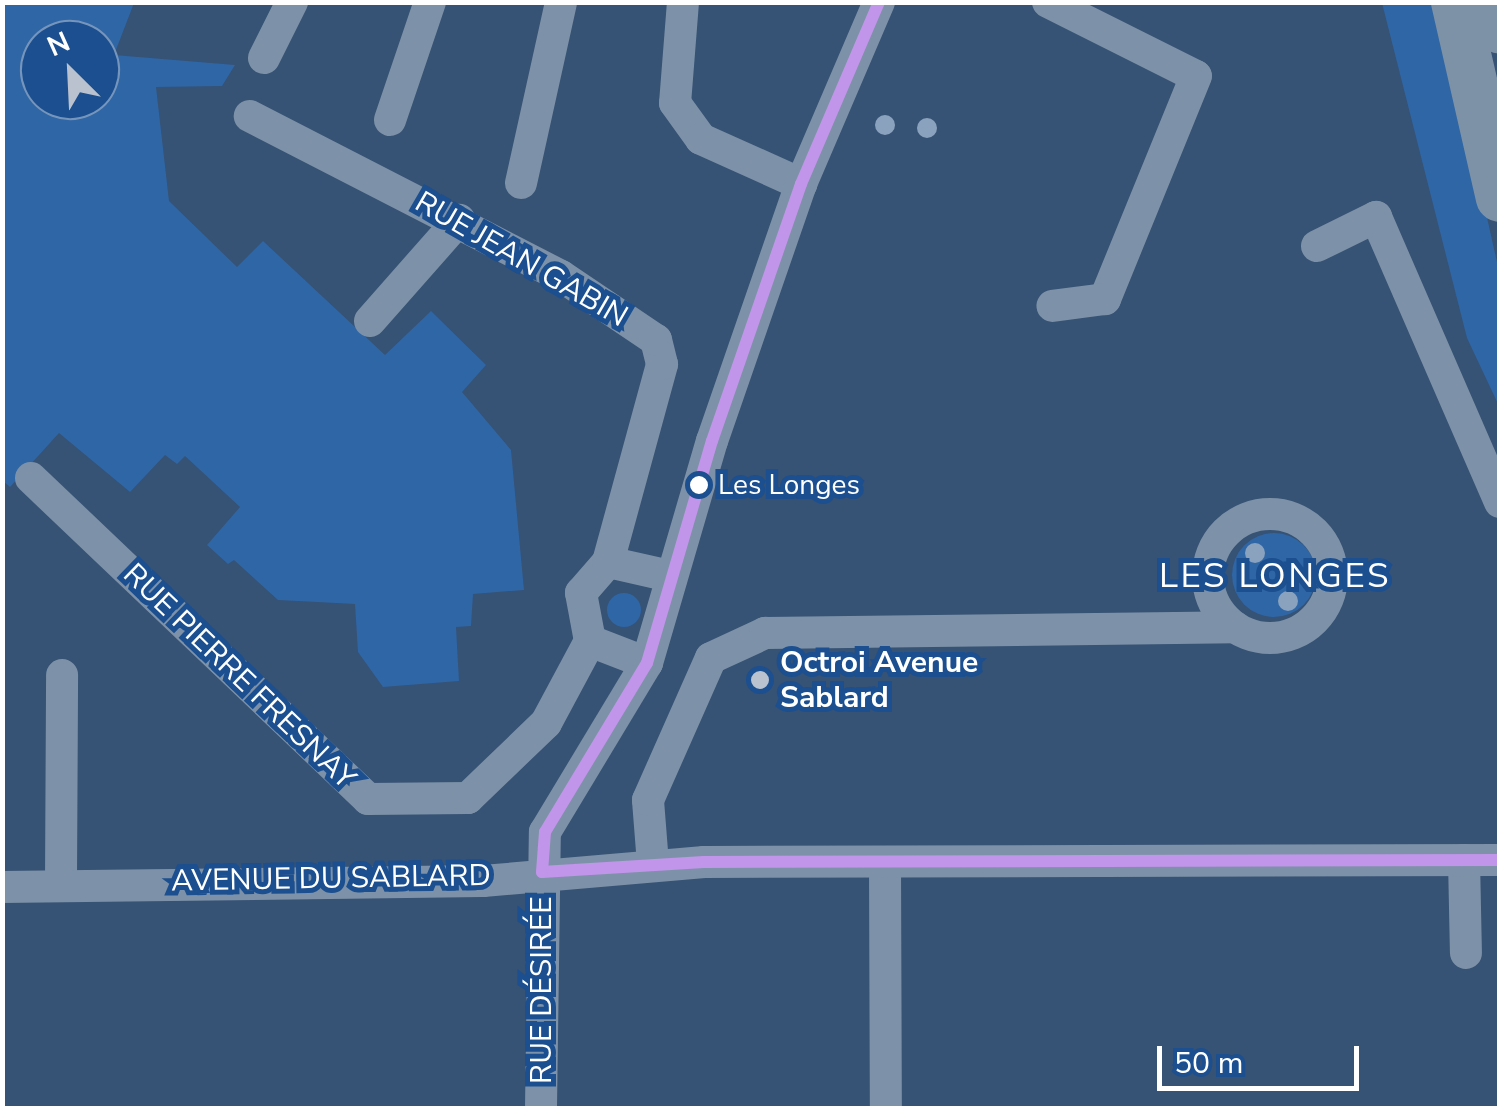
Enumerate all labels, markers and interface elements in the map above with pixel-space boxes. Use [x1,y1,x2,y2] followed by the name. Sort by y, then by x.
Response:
[20,20,120,120] north arrow
[41,23,76,66] text: N
[408,185,634,335] street label: RUE JEAN GABIN
[718,468,860,502] place label: Les Longes
[689,475,709,495] marker: Les Longes
[1159,555,1391,597] district label: LES LONGES
[115,557,363,797] street label: RUE PIERRE FRESNAY
[780,645,978,716] place label: Octroi Avenue Sablard
[749,669,771,691] marker: Octroi Avenue Sablard
[171,858,491,900] street label: AVENUE DU SABLARD
[524,896,560,1084] street label: RUE DÉSIRÉE
[1162,1026,1364,1088] scale bar
[1174,1043,1243,1084] text: 50 m

